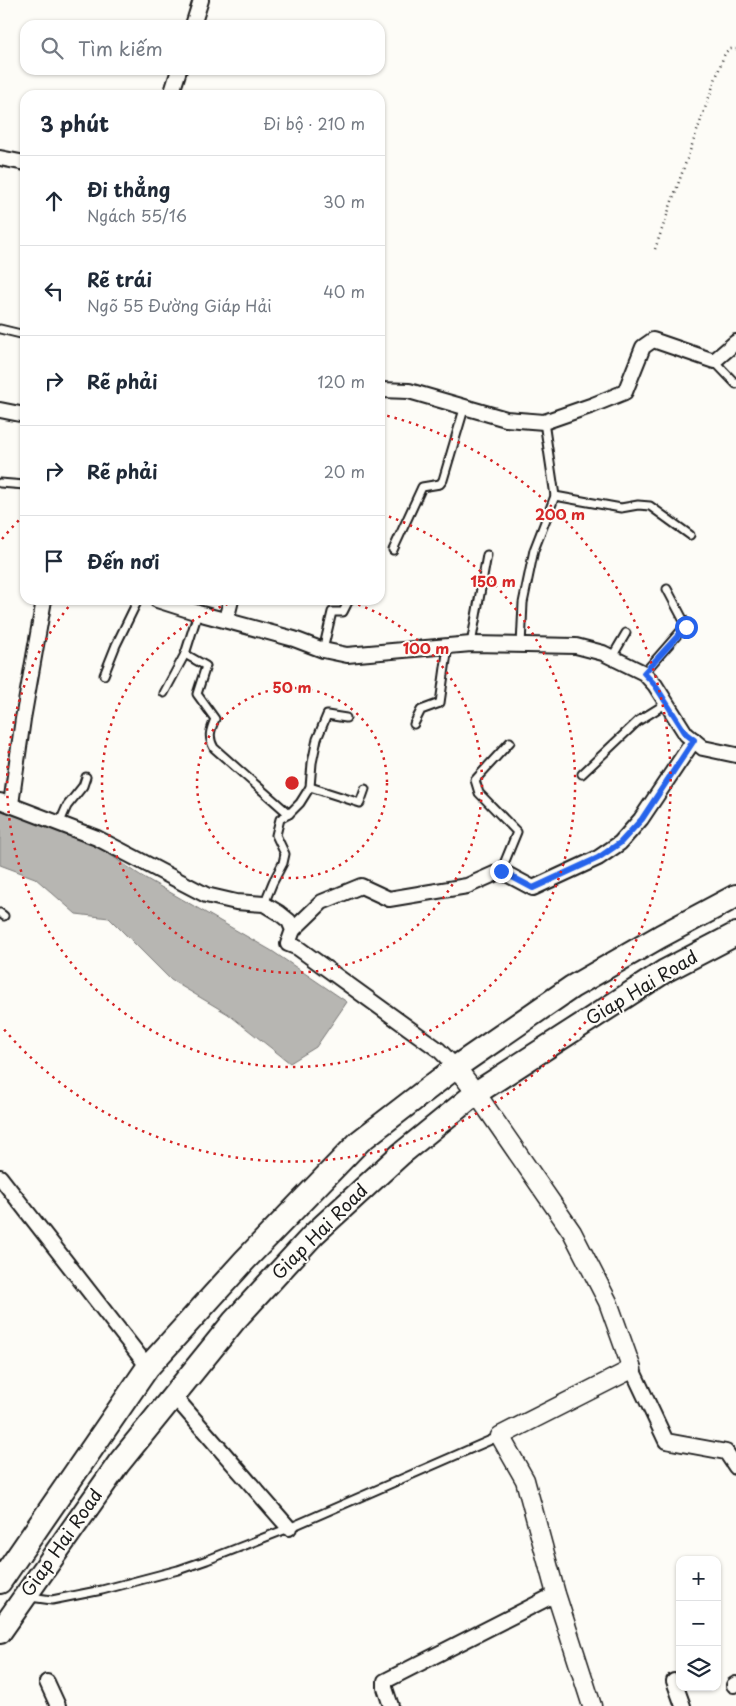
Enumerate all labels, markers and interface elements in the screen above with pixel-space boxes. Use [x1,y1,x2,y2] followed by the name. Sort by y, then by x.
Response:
[20,20,385,75] search box
[38,34,66,62] icon: search
[78,34,163,62] text: Tìm kiếm
[40,107,109,139] text: 3 phút
[263,111,365,135] text: Đi bộ · 210 m
[87,175,170,203] text: Đi thẳng
[40,187,68,215] icon: ahead
[323,189,365,213] text: 30 m
[87,203,187,227] text: Ngách 55/16
[87,265,152,293] text: Rẽ trái
[40,277,68,305] icon: left
[323,279,365,303] text: 40 m
[87,293,272,317] text: Ngõ 55 Đường Giáp Hải
[40,367,68,395] icon: right
[87,367,158,395] text: Rẽ phải
[318,369,365,393] text: 120 m
[40,457,68,485] icon: right
[87,457,158,485] text: Rẽ phải
[324,459,365,483] text: 20 m
[535,502,585,525] text: 200 m
[40,547,68,575] icon: arrive
[87,547,160,575] text: Đến nơi
[470,569,516,592] text: 150 m
[675,616,698,639] route start
[403,636,449,659] text: 100 m
[273,675,311,698] text: 50 m
[283,774,301,792] centre of rings
[490,860,513,883] route end
[580,943,702,1031] street label: Giap Hai Road
[265,1177,373,1285] street label: Giap Hai Road
[13,1483,108,1602] street label: Giap Hai Road
[676,1556,721,1691] map controls
[676,1556,721,1601] button: +
[676,1601,721,1646] button: −
[676,1646,721,1691] button: layers

